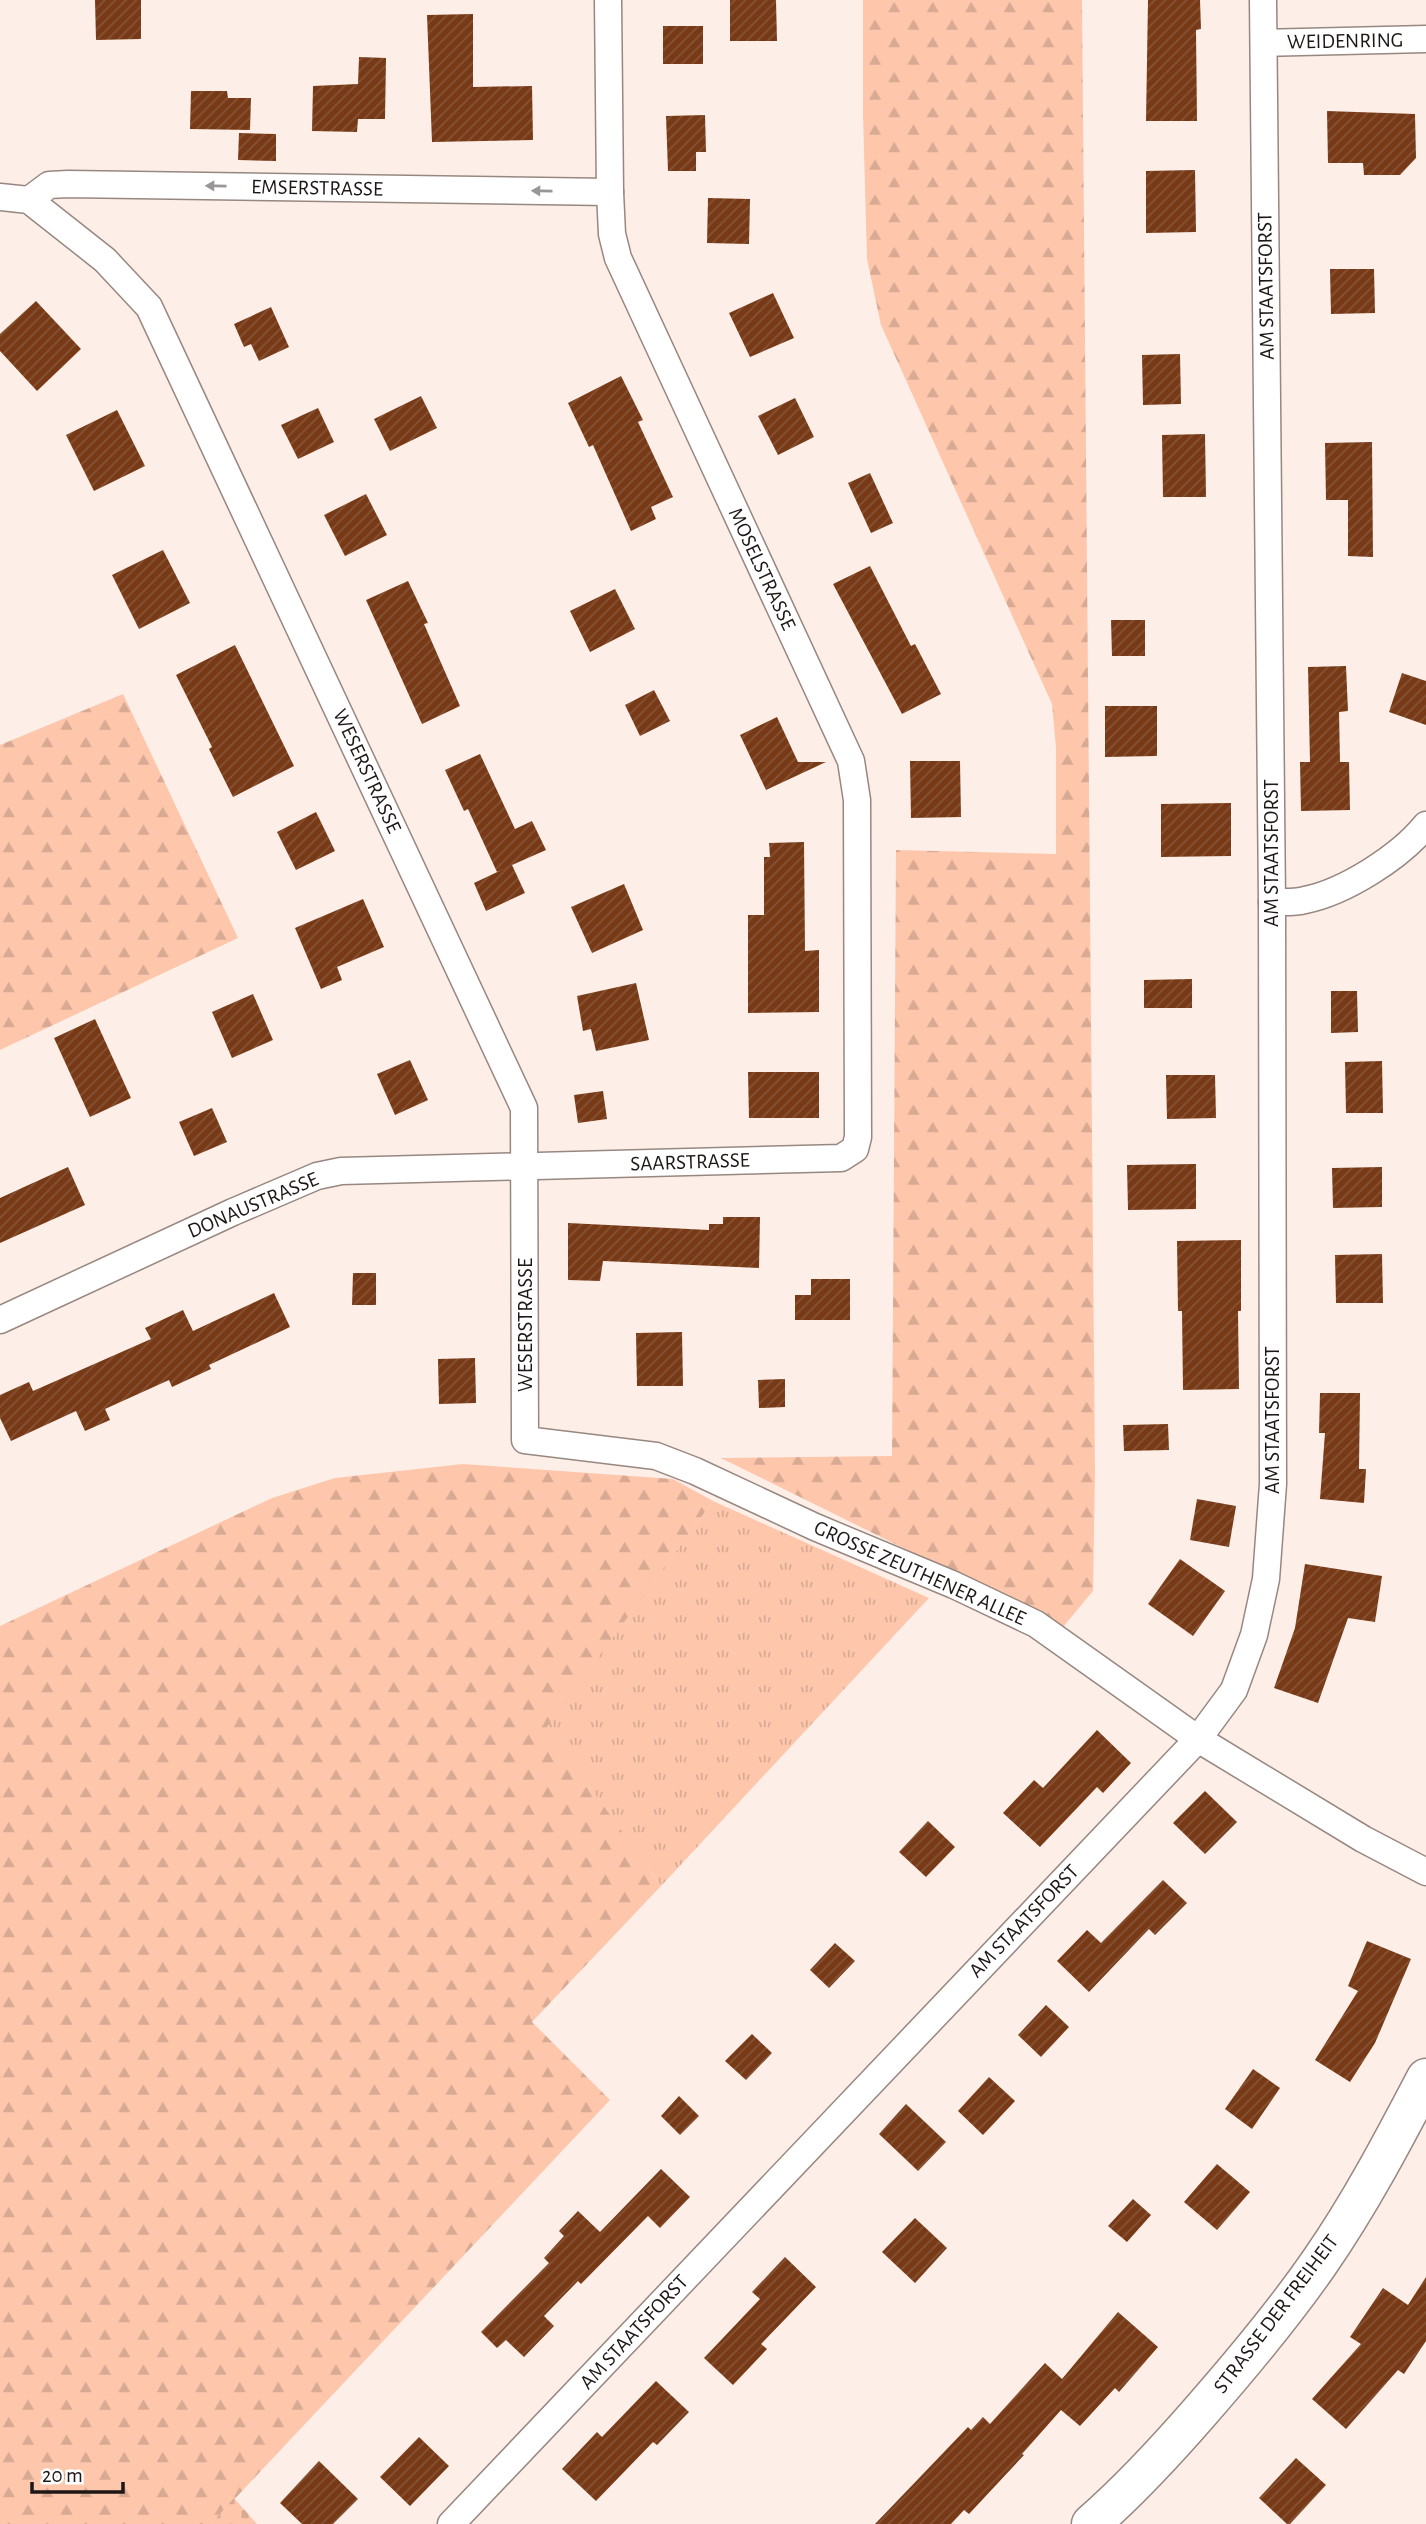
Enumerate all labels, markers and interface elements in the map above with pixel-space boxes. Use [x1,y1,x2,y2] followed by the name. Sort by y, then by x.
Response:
[1287,29,1403,53] street label: WEIDENRING
[251,176,383,200] street label: EMSERSTRASSE
[205,181,227,192] one-way arrow
[530,185,552,197] one-way arrow
[1254,212,1278,360] street label: AM STAATSFORST
[725,505,799,633] street label: MOSELSTRASSE
[329,706,405,836] street label: WESERSTRASSE
[1261,779,1282,927] street label: AM STAATSFORST
[630,1149,750,1175] street label: SAARSTRASSE
[185,1168,321,1242] street label: DONAUSTRASSE
[515,1258,536,1392] street label: WESERSTRASSE
[1262,1346,1283,1494] street label: AM STAATSFORST
[811,1517,1029,1629] street label: GROSSE ZEUTHENER ALLEE
[965,1861,1083,1981] street label: AM STAATSFORST
[1210,2231,1342,2397] street label: STRASSE DER FREIHEIT
[576,2271,692,2393] street label: AM STAATSFORST
[32,2450,122,2494] scale bar
[42,2465,83,2486] text: 20 m

